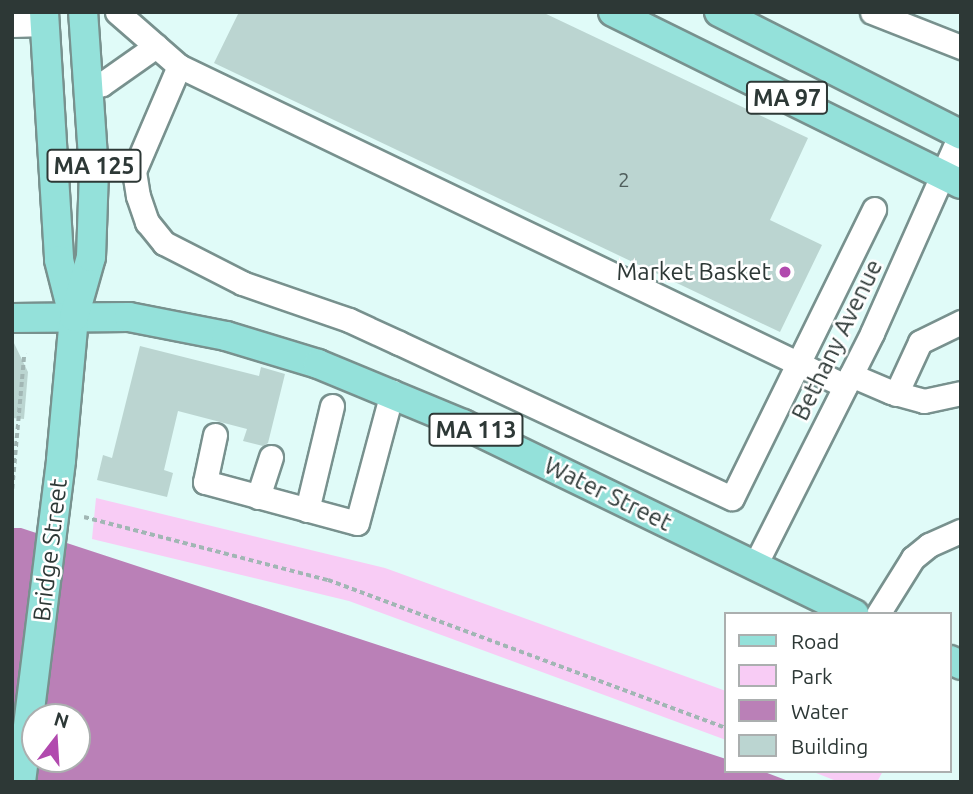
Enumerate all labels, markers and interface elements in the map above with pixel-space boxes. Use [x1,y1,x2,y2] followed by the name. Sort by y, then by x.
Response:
[745,78,829,118] road number: MA 97
[45,146,143,186] road number: MA 125
[618,166,630,192] house number: 2
[786,255,888,425] street label: Bethany Avenue
[616,258,771,286] place label: Market Basket
[777,264,793,280] marker: Market Basket
[427,410,525,450] road number: MA 113
[540,451,676,537] street label: Water Street
[27,477,73,623] street label: Bridge Street
[724,612,952,773] legend
[791,629,839,653] text: Road
[791,664,833,688] text: Park
[791,699,849,723] text: Water
[21,703,91,773] north arrow
[52,707,72,732] text: N
[791,734,868,758] text: Building

